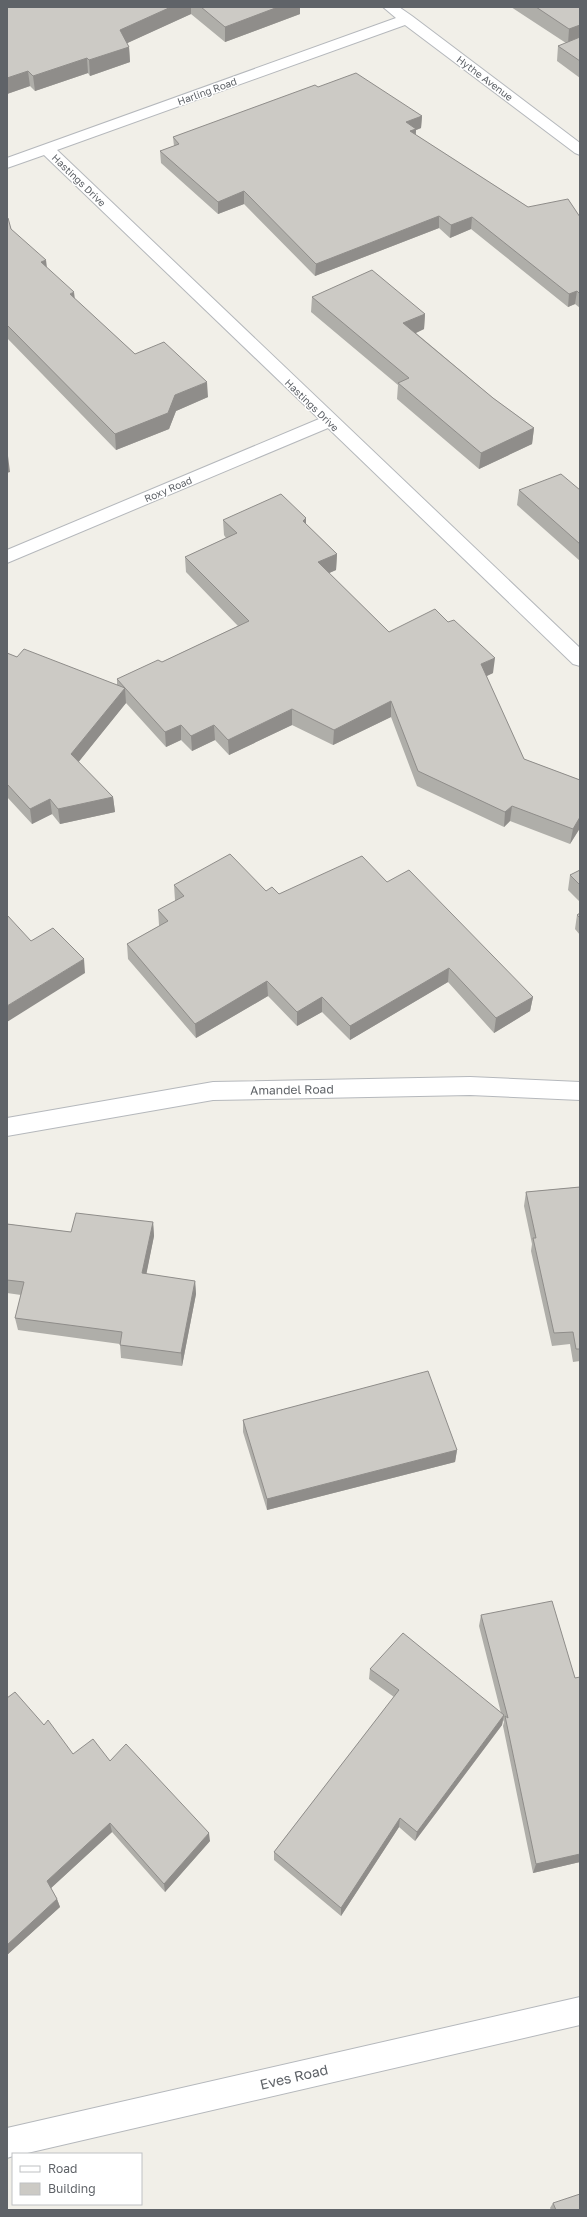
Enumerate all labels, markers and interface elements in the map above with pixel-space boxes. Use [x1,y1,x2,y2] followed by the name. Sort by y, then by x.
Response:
[455,53,516,103] street label: Hythe Avenue
[176,75,238,107] street label: Harling Road
[50,151,109,209] street label: Hastings Drive
[283,376,342,434] street label: Hastings Drive
[142,474,194,504] street label: Roxy Road
[250,1081,334,1098] street label: Amandel Road
[258,2060,330,2093] street label: Eves Road
[12,2153,142,2205] legend
[48,2161,77,2176] text: Road
[48,2181,96,2196] text: Building

